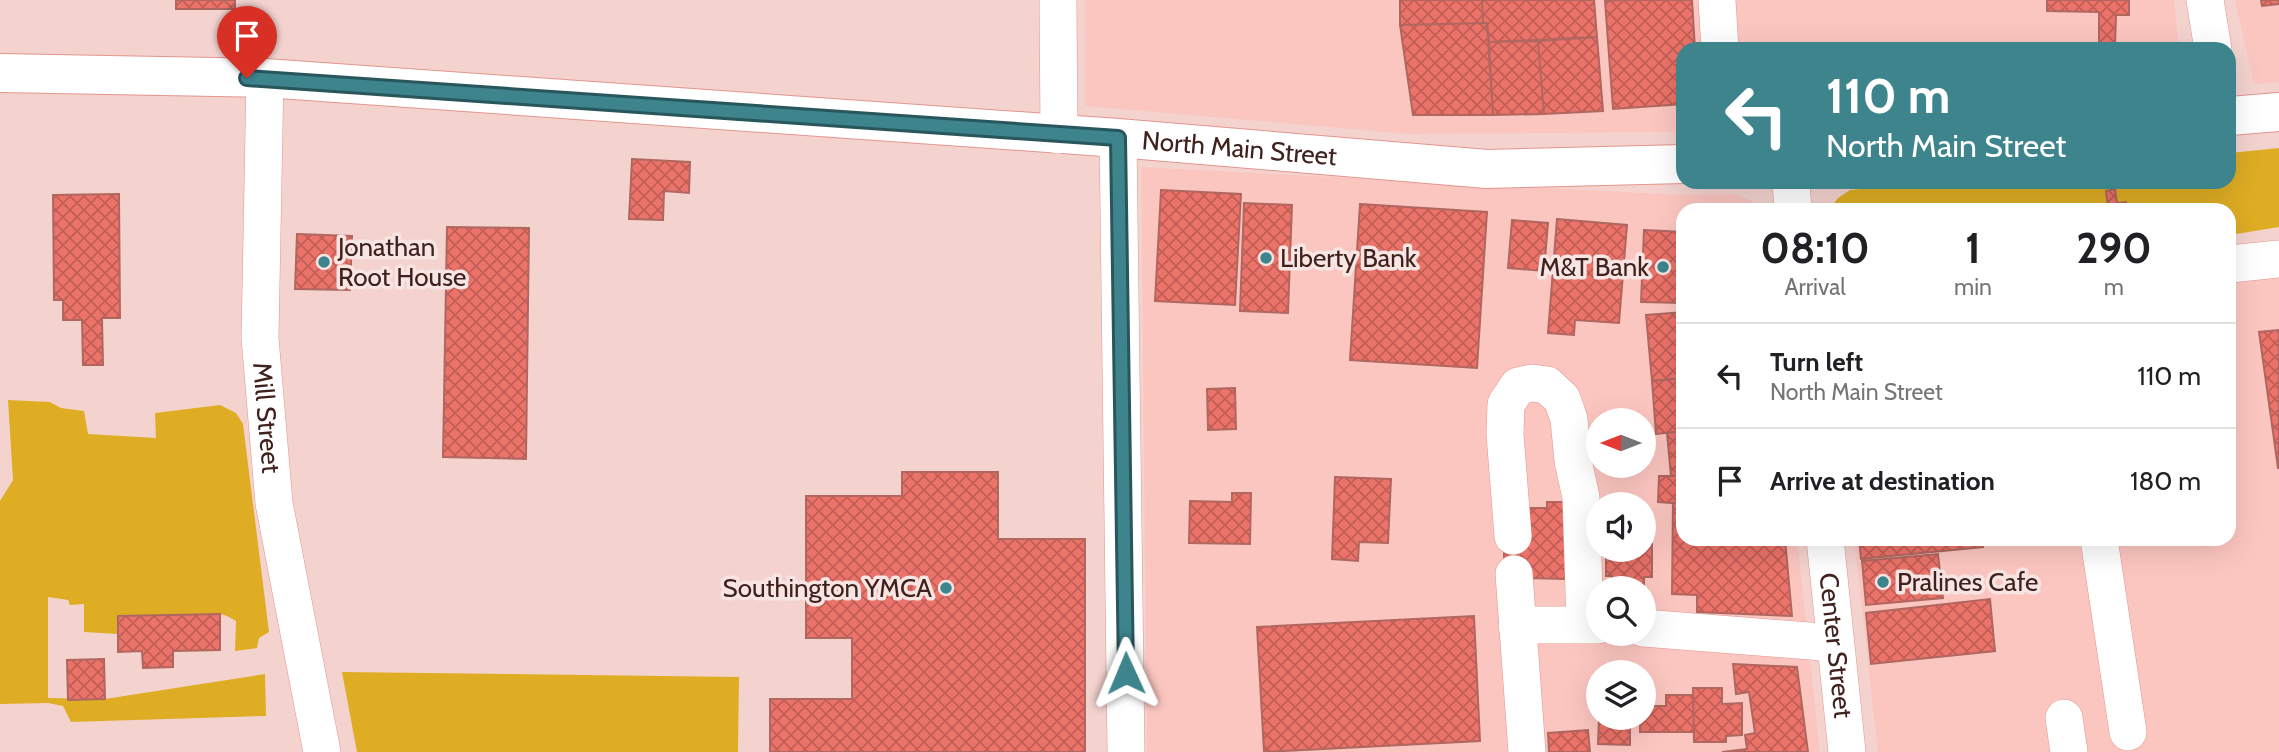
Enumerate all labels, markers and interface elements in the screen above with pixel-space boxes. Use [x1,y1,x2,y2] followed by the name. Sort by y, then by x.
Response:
[217,6,277,78] pin
[228,17,266,55] icon: arrive
[1826,66,1950,125] text: 110 m
[1711,70,1802,161] icon: left
[1141,124,1338,172] street label: North Main Street
[1826,126,2066,165] text: North Main Street
[1760,222,1870,274] text: 08:10
[1965,222,1981,274] text: 1
[2076,222,2152,274] text: 290
[337,231,466,293] place label: Jonathan Root House
[1280,242,1417,274] place label: Liberty Bank
[1258,250,1274,266] marker: Liberty Bank
[1540,251,1649,283] place label: M&T Bank
[316,254,332,270] marker: Jonathan Root House
[1655,259,1671,275] marker: M&T Bank
[1784,273,1846,301] text: Arrival
[1954,273,1992,301] text: min
[2104,273,2124,301] text: m
[1770,346,1863,378] text: Turn left
[1711,357,1749,395] icon: left
[2137,360,2201,392] text: 110 m
[246,361,287,475] street label: Mill Street
[1770,378,1943,406] text: North Main Street
[1586,408,1656,478] north arrow
[1586,408,1656,730] map controls
[1711,462,1749,500] icon: arrive
[1770,465,1995,497] text: Arrive at destination
[2130,465,2201,497] text: 180 m
[1586,492,1656,562] button: sound
[1897,566,2038,598] place label: Pralines Cafe
[1813,571,1859,720] street label: Center Street
[723,572,932,604] place label: Southington YMCA
[1875,574,1891,590] marker: Pralines Cafe
[1586,576,1656,646] button: search
[938,580,954,596] marker: Southington YMCA
[1089,636,1163,710] position arrow
[1586,660,1656,730] button: layers

